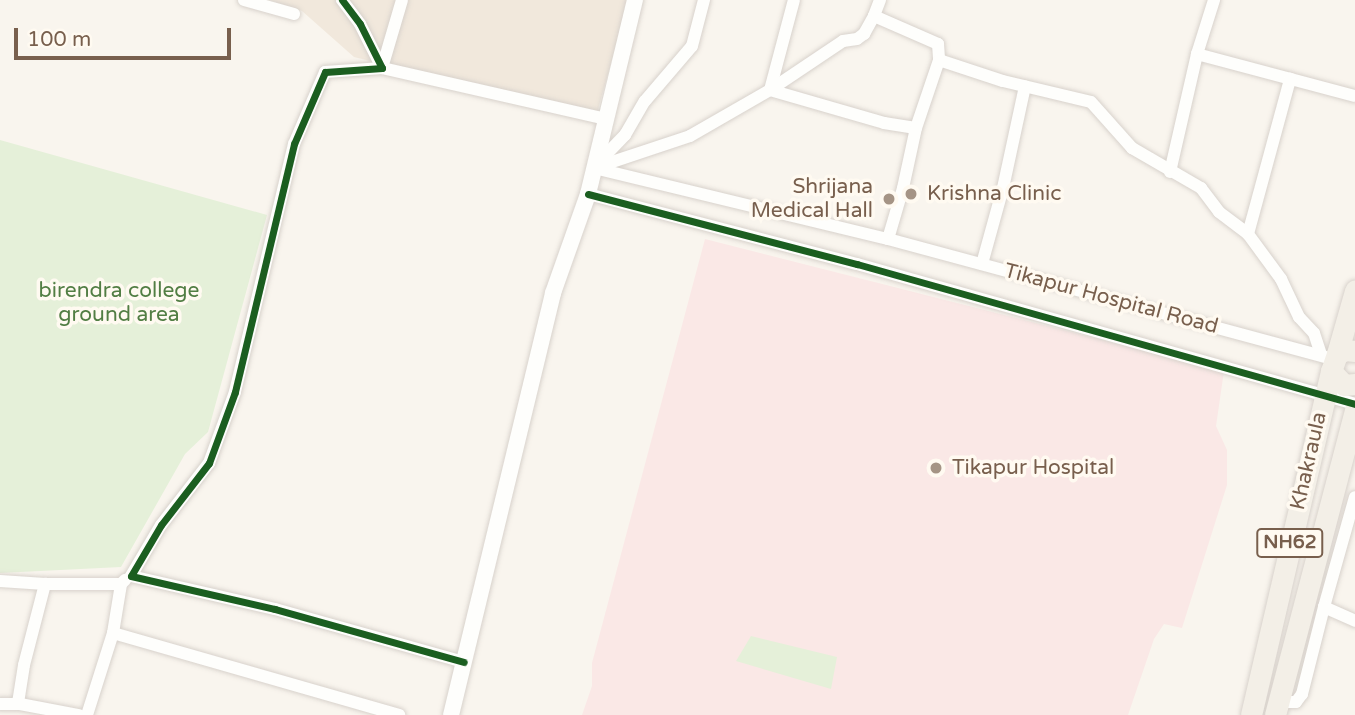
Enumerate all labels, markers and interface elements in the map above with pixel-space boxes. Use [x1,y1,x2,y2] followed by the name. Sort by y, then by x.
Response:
[18,14,234,58] scale bar
[27,27,91,52] text: 100 m
[751,174,873,224] place label: Shrijana Medical Hall
[927,181,1062,207] place label: Krishna Clinic
[901,184,921,204] marker: Krishna Clinic
[879,189,899,209] marker: Shrijana Medical Hall
[1001,258,1221,340] street label: Tikapur Hospital Road
[39,278,199,328] park label: birendra college ground area
[1286,410,1332,512] street label: Khakraula
[952,455,1114,481] place label: Tikapur Hospital
[926,458,946,478] marker: Tikapur Hospital
[1255,528,1325,558] road number: NH62

